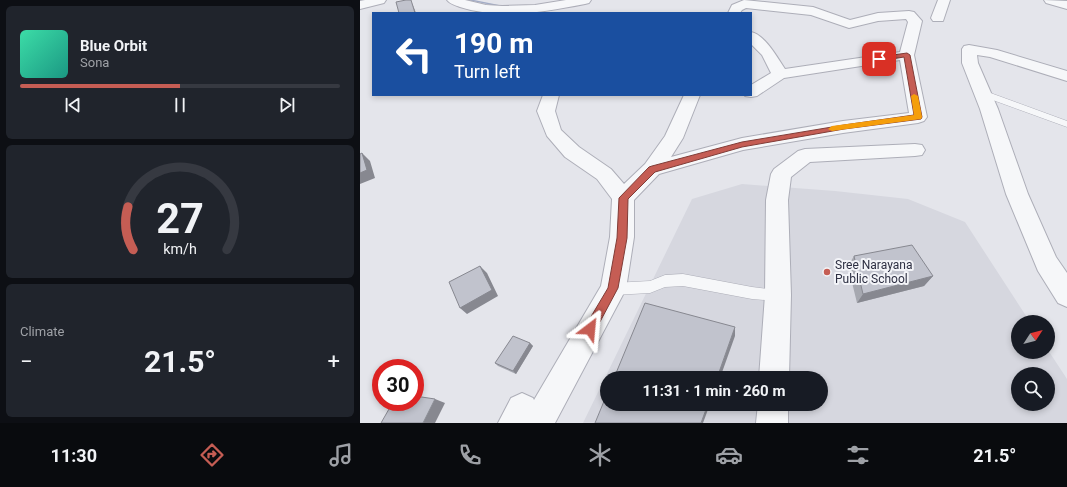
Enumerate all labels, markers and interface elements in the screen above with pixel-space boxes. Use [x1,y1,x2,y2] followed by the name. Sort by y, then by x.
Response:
[454,27,533,60] text: 190 m
[388,28,440,80] icon: left
[80,37,147,55] text: Blue Orbit
[862,42,896,76] pin
[868,48,890,70] icon: arrive
[80,55,109,70] text: Sona
[454,61,520,82] text: Turn left
[62,94,84,116] icon: previous
[169,94,191,116] icon: pause
[276,94,298,116] icon: next
[156,193,204,242] text: 27
[163,240,197,256] text: km/h
[835,258,912,286] place label: Sree Narayana Public School
[822,267,832,277] marker: Sree Narayana Public School
[569,308,611,350] position arrow
[1011,315,1055,359] north arrow
[1011,315,1055,411] map controls
[20,324,64,339] text: Climate
[144,344,216,379] text: 21.5°
[20,349,33,374] text: −
[328,349,340,374] text: +
[372,359,424,411] speed limit sign: 30
[1011,367,1055,411] button: search
[643,382,785,400] text: 11:31 · 1 min · 260 m
[198,441,226,469] icon: directions
[327,441,355,469] icon: music
[456,441,484,469] icon: phone
[586,441,614,469] icon: climate
[715,441,743,469] icon: car
[844,441,872,469] icon: filters
[51,445,97,466] text: 11:30
[973,445,1016,466] text: 21.5°

